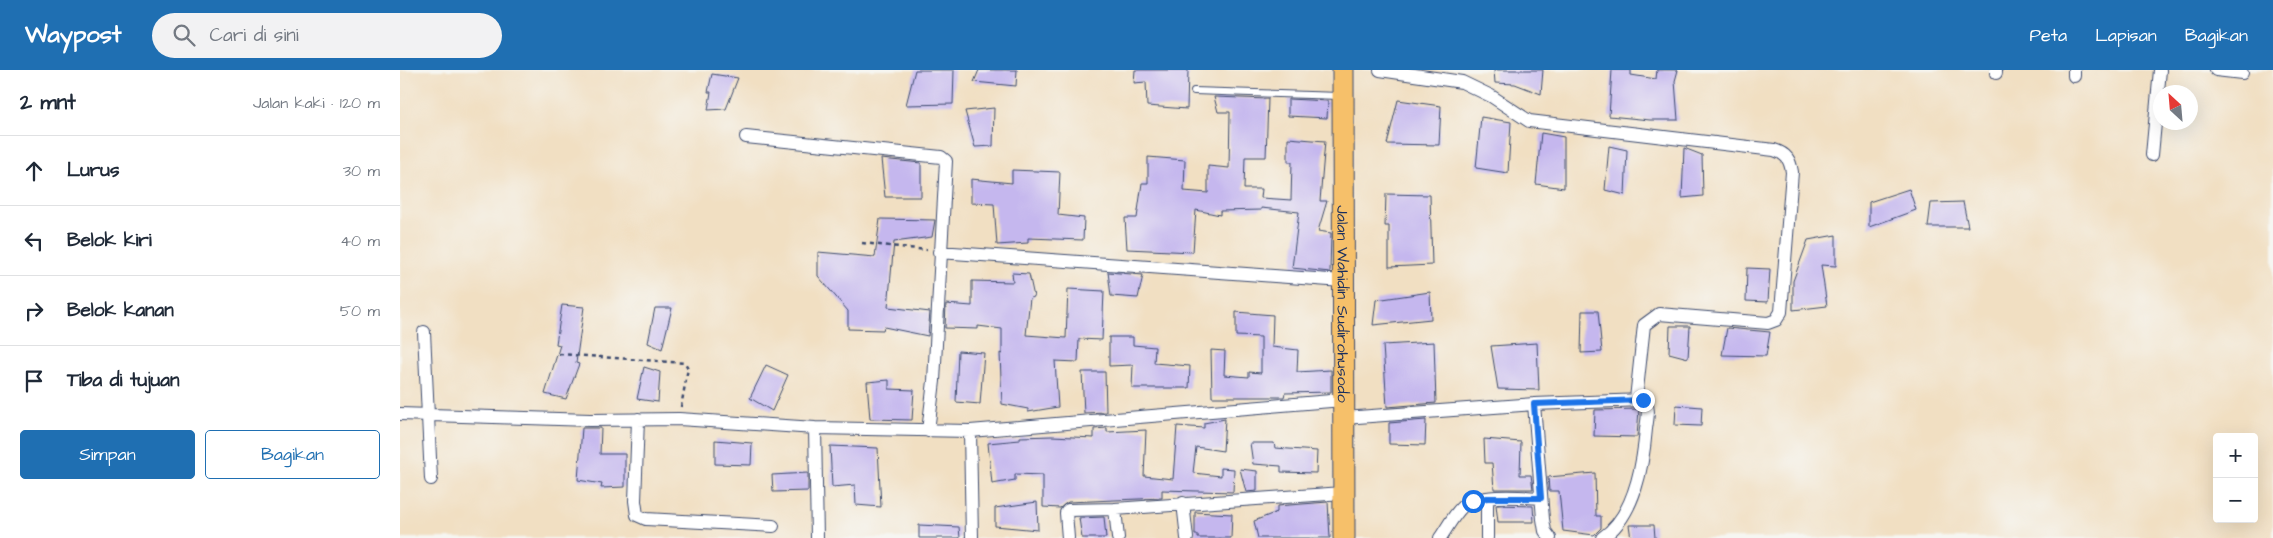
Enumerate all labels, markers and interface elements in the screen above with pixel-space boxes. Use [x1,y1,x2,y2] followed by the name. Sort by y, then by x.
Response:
[152,13,502,58] search box
[25,18,122,52] text: Waypost
[170,21,198,49] icon: search
[210,22,299,49] text: Cari di sini
[2030,23,2067,48] text: Peta
[2095,23,2157,48] text: Lapisan
[2185,23,2248,48] text: Bagikan
[2153,85,2198,130] north arrow
[20,88,76,117] text: 2 mnt
[253,92,380,114] text: Jalan kaki · 120 m
[20,157,48,185] icon: ahead
[67,157,119,184] text: Lurus
[343,160,380,182] text: 30 m
[1331,205,1354,403] street label: Jalan Wahidin Sudirohusodo
[20,227,48,255] icon: left
[67,227,152,254] text: Belok kiri
[340,230,380,252] text: 40 m
[20,297,48,325] icon: right
[67,297,174,324] text: Belok kanan
[340,300,380,322] text: 50 m
[20,367,48,395] icon: arrive
[67,367,179,394] text: Tiba di tujuan
[1632,389,1655,412] route end
[20,430,195,479] button: Simpan
[205,430,380,479] button: Bagikan
[2213,433,2258,523] map controls
[2213,433,2258,478] button: +
[2213,478,2258,523] button: −
[1462,490,1485,513] route start

